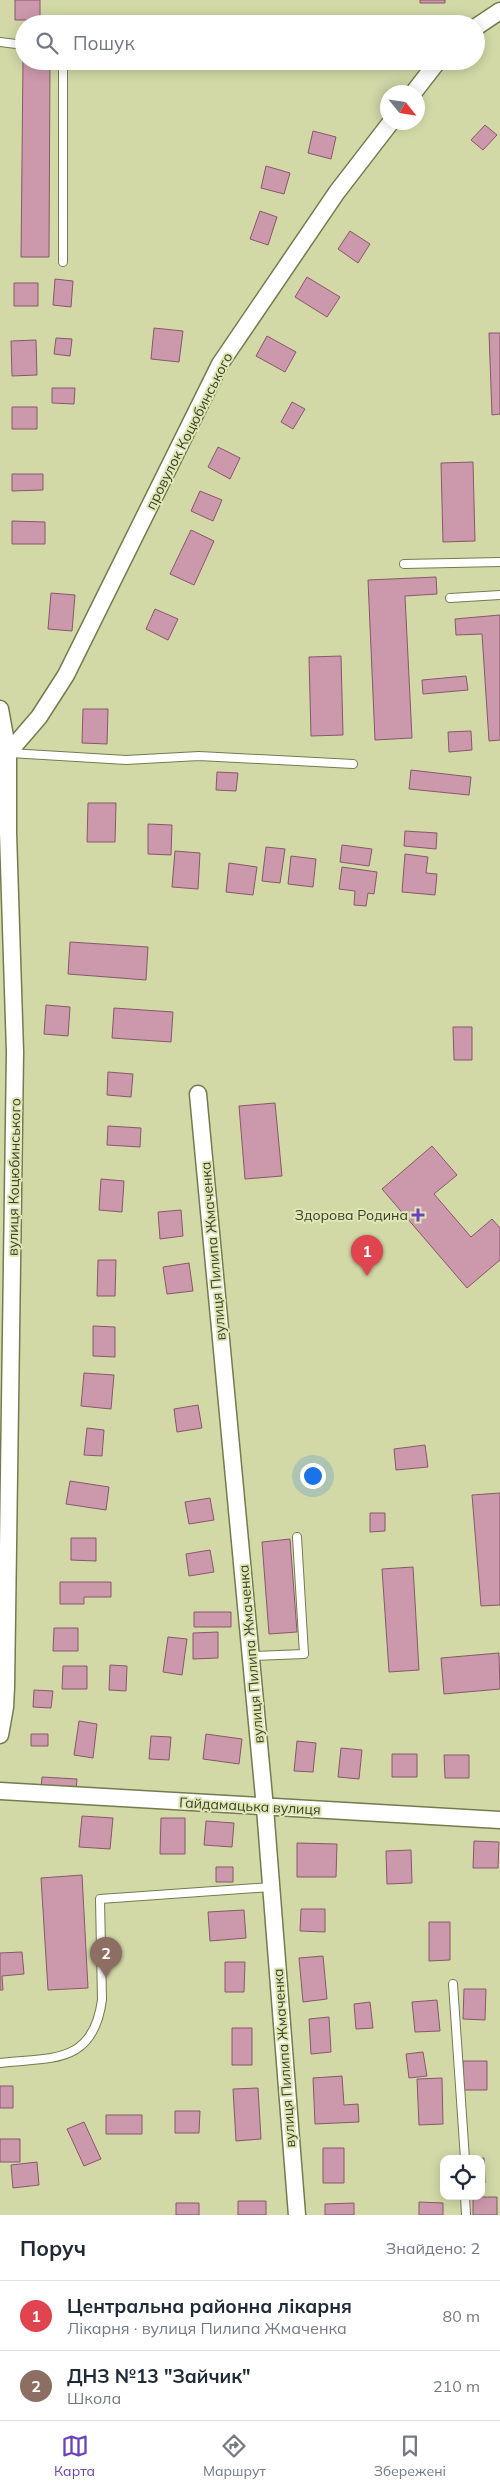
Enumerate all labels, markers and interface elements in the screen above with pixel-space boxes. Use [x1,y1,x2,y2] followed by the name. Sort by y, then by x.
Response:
[15,15,485,70] search box
[33,29,61,57] icon: search
[73,31,135,55] text: Пошук
[380,85,425,130] north arrow
[141,349,237,513] street label: провулок Коцюбинського
[4,1098,24,1256] street label: вулиця Коцюбинського
[196,1161,230,1341] street label: вулиця Пилипа Жмаченка
[295,1206,408,1224] place label: Здорова Родина
[412,1209,424,1221] marker: Здорова Родина
[351,1235,383,1276] pin: 1
[300,1463,326,1489] your location
[234,1564,268,1744] street label: вулиця Пилипа Жмаченка
[179,1793,321,1819] street label: Гайдамацька вулиця
[90,1937,122,1978] pin: 2
[269,1968,299,2148] street label: вулиця Пилипа Жмаченка
[440,2155,485,2200] map controls
[440,2155,485,2200] button: locate
[20,2235,86,2261] text: Поруч
[386,2238,480,2258] text: Знайдено: 2
[67,2294,352,2318] text: Центральна районна лікарня
[31,2306,41,2326] text: 1
[443,2306,480,2326] text: 80 m
[67,2318,347,2338] text: Лікарня · вулиця Пилипа Жмаченка
[67,2364,251,2388] text: ДНЗ №13 "Зайчик"
[31,2376,41,2396] text: 2
[433,2376,480,2396] text: 210 m
[67,2388,121,2408] text: Школа
[54,2432,95,2480] tab: Карта
[203,2432,266,2480] tab: Маршрут
[374,2432,446,2480] tab: Збережені

